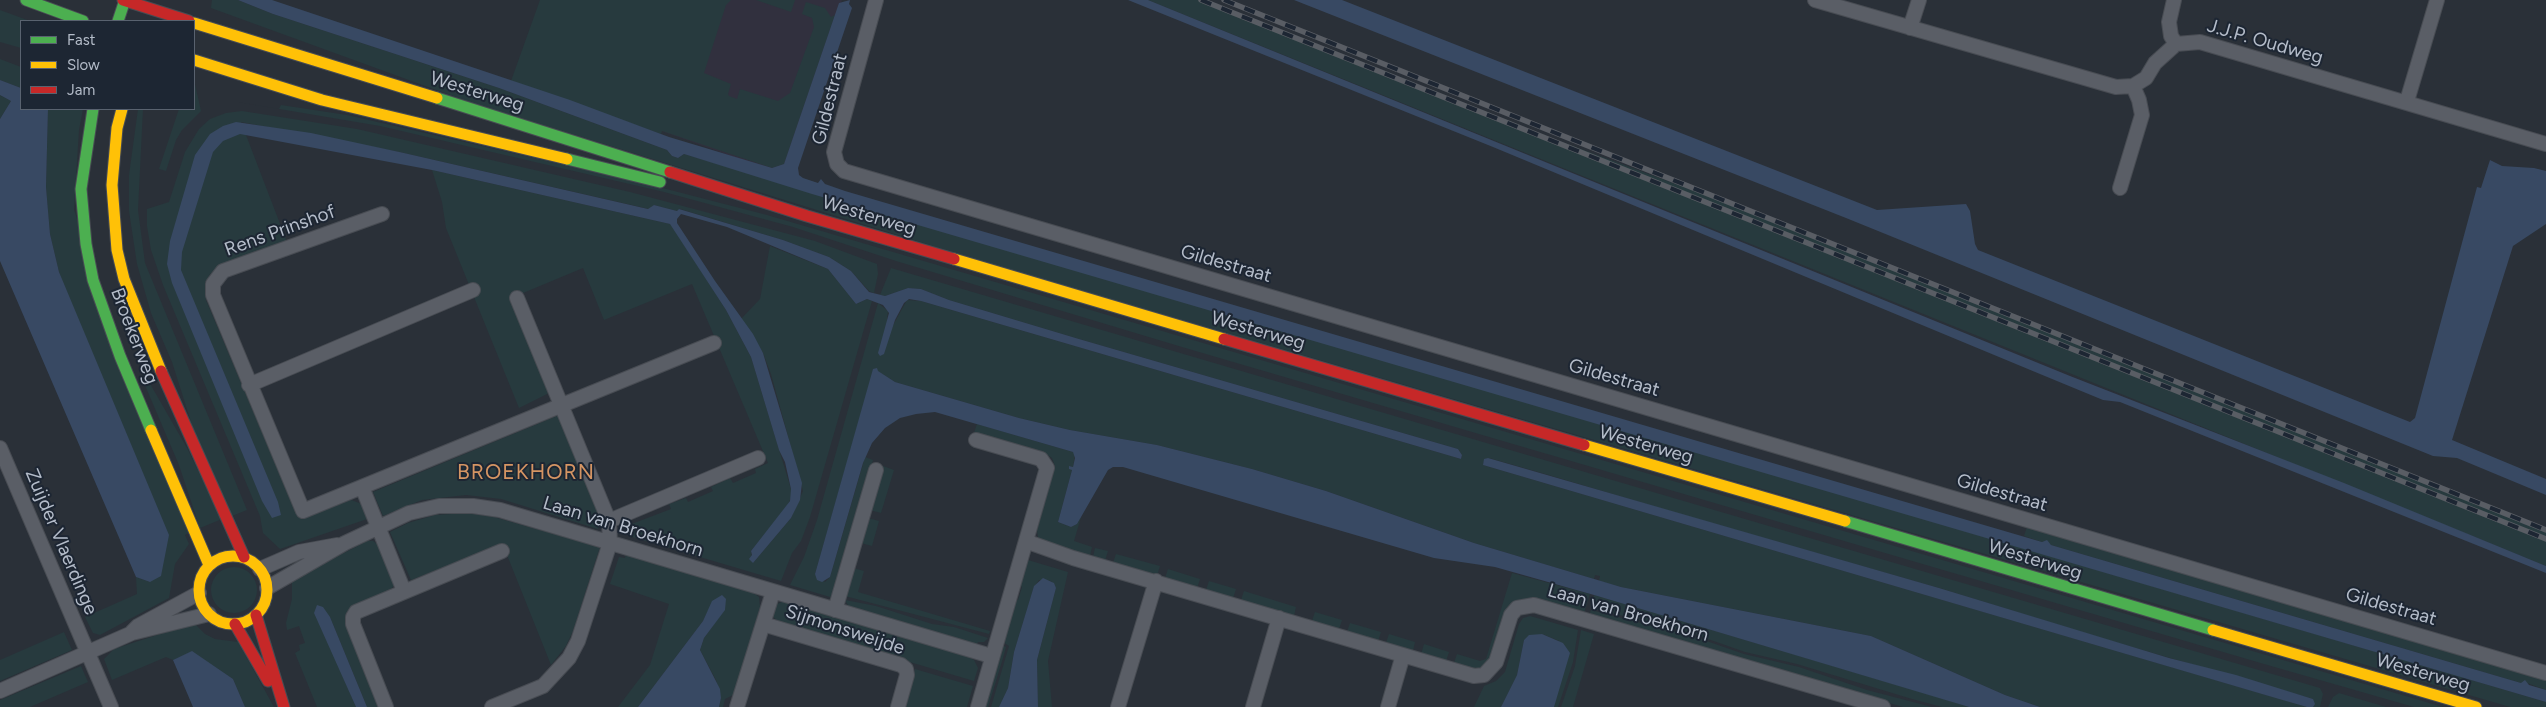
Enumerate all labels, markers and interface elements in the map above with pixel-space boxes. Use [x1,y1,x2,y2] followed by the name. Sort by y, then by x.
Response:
[2204,15,2326,69] street label: J.J.P. Oudweg
[20,20,195,110] legend
[67,31,95,49] text: Fast
[808,51,852,147] street label: Gildestraat
[67,56,100,74] text: Slow
[427,67,527,117] street label: Westerweg
[67,81,95,99] text: Jam
[819,191,919,241] street label: Westerweg
[221,200,339,262] street label: Rens Prinshof
[1178,240,1274,288] street label: Gildestraat
[105,285,163,387] street label: Broekerweg
[1208,307,1308,355] street label: Westerweg
[1566,354,1662,402] street label: Gildestraat
[1596,421,1696,469] street label: Westerweg
[456,460,596,486] district label: BROEKHORN
[20,466,102,618] street label: Zuijder Vlaerdinge
[1954,469,2050,517] street label: Gildestraat
[540,492,706,562] street label: Laan van Broekhorn
[1985,535,2085,585] street label: Westerweg
[1545,579,1711,647] street label: Laan van Broekhorn
[2343,583,2439,631] street label: Gildestraat
[783,600,907,660] street label: Sijmonsweijde
[2373,649,2473,697] street label: Westerweg

